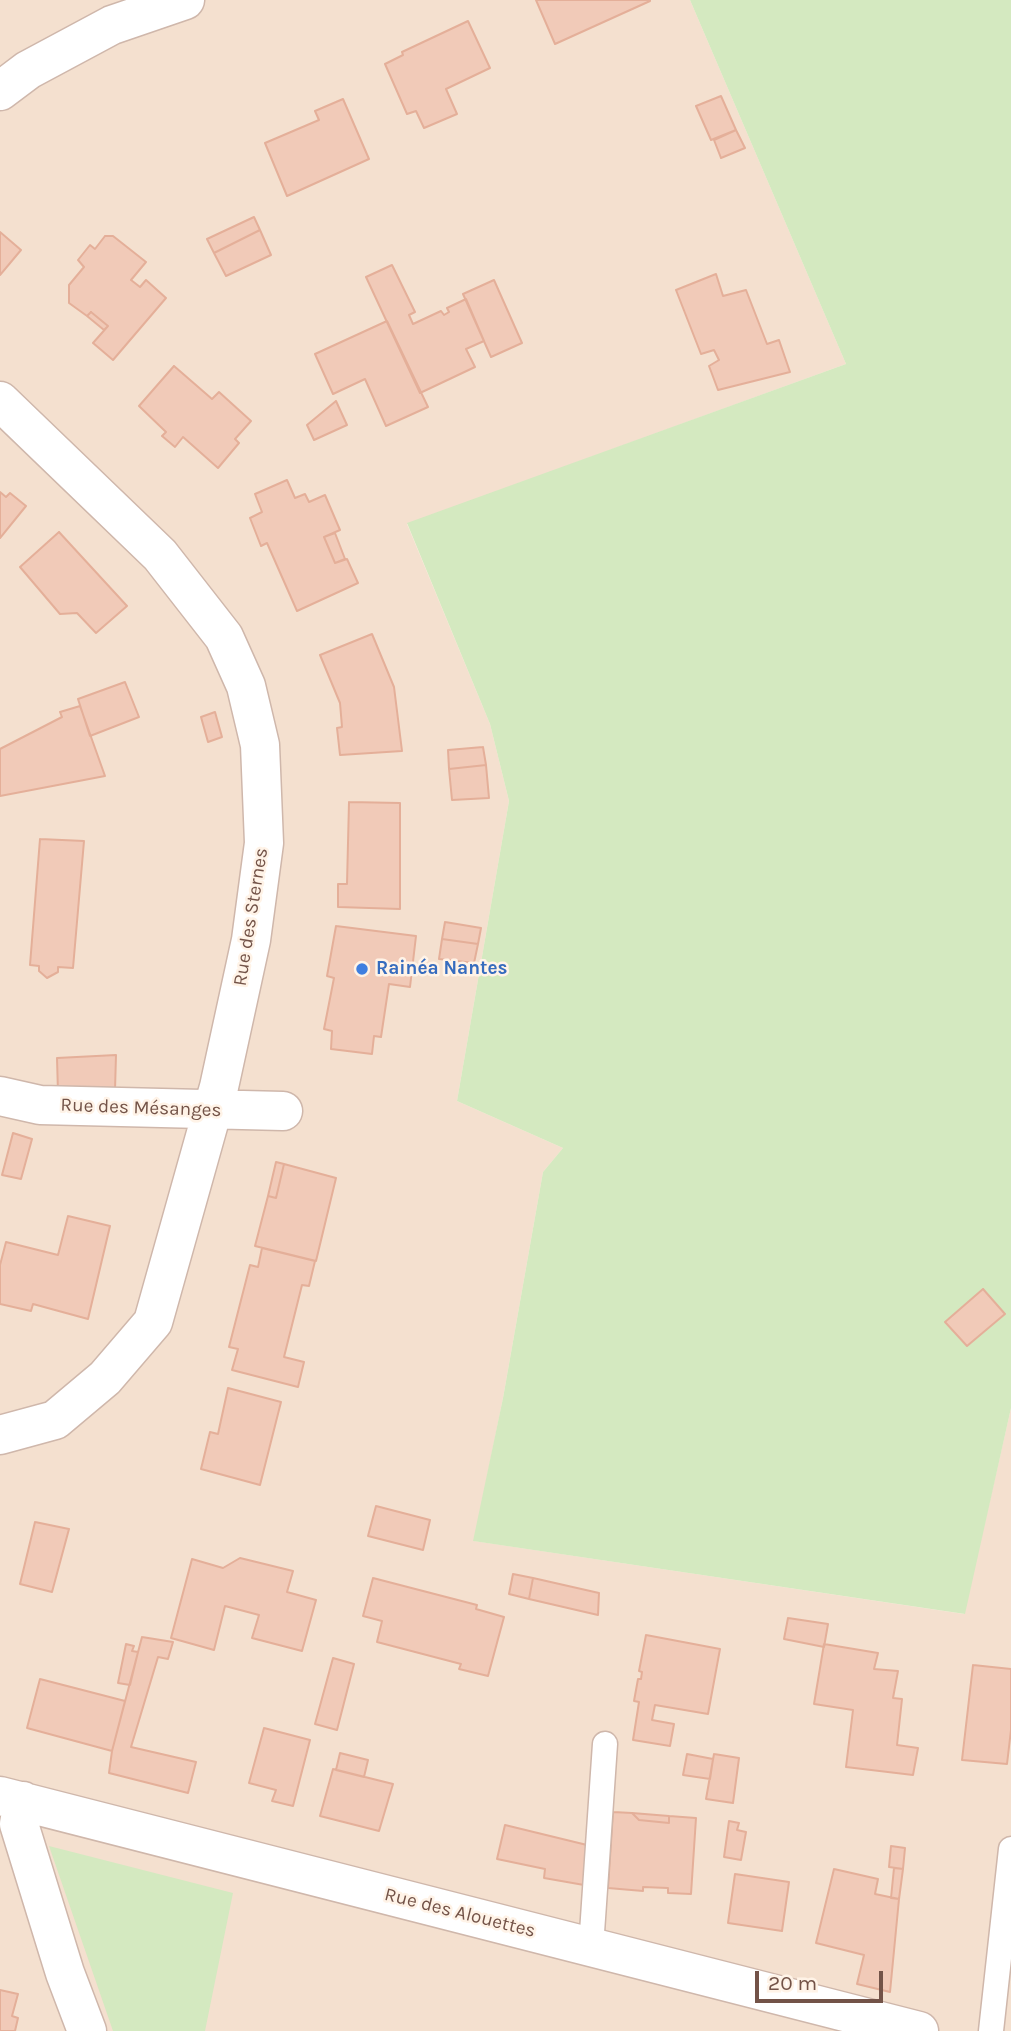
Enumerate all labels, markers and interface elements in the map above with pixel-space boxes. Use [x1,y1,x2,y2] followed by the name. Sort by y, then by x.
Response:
[229,846,273,988] street label: Rue des Sternes
[376,958,508,980] place label: Rainéa Nantes
[354,961,370,977] marker: Rainéa Nantes
[60,1094,222,1122] street label: Rue des Mésanges
[382,1883,538,1943] street label: Rue des Alouettes
[759,1958,887,2002] scale bar
[768,1971,817,1995] text: 20 m

